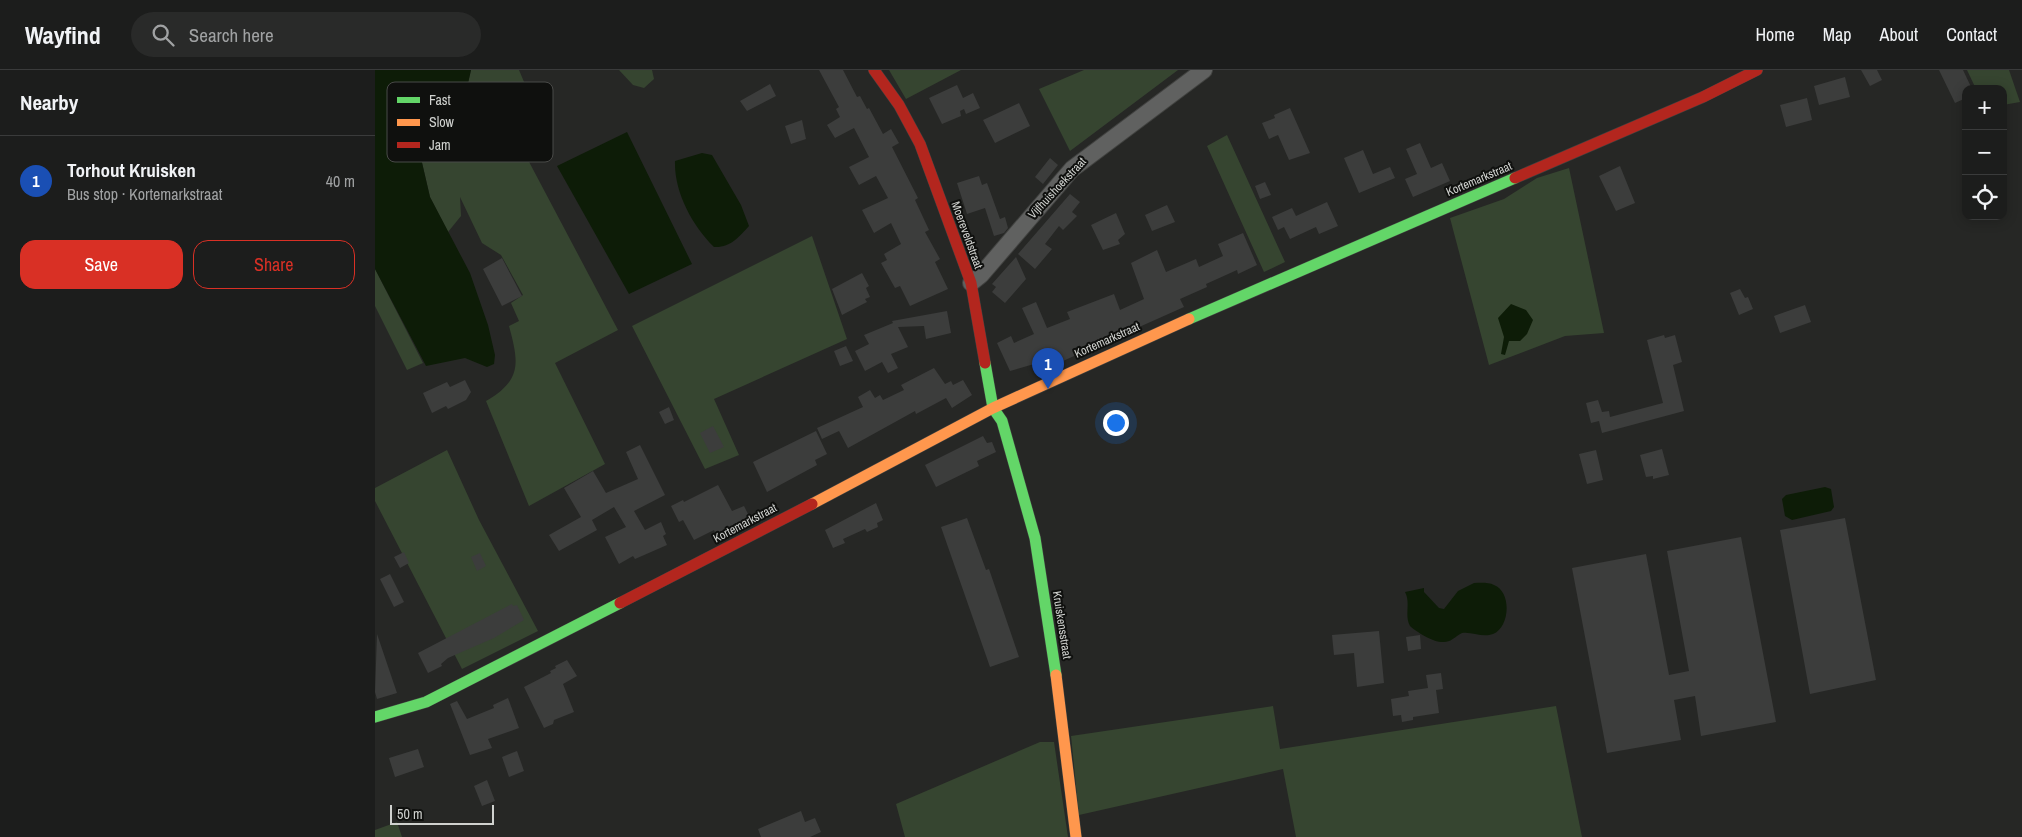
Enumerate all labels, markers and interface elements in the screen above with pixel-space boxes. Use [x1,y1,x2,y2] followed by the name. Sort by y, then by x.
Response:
[131,12,481,57] search box
[25,19,101,51] text: Wayfind
[149,21,177,49] icon: search
[189,22,274,48] text: Search here
[1755,22,1795,47] text: Home
[1823,22,1852,47] text: Map
[1880,22,1918,47] text: About
[1946,22,1997,47] text: Contact
[387,82,553,162] legend
[1962,85,2007,220] map controls
[1962,85,2007,130] button: +
[20,88,78,117] text: Nearby
[429,91,451,109] text: Fast
[429,113,455,131] text: Slow
[1962,130,2007,175] button: −
[429,136,451,154] text: Jam
[1024,154,1090,222] street label: Vijfhuishoekstraat
[67,157,196,183] text: Torhout Kruisken
[1444,158,1515,200] street label: Kortemarkstraat
[32,170,40,192] text: 1
[326,170,355,192] text: 40 m
[1962,175,2007,220] button: locate
[67,183,222,205] text: Bus stop · Kortemarkstraat
[947,199,987,271] street label: Moereveldstraat
[20,240,183,289] button: Save
[193,240,355,289] button: Share
[1072,318,1142,362] street label: Kortemarkstraat
[1032,348,1064,389] pin: 1
[1103,410,1129,436] your location
[710,499,780,546] street label: Kortemarkstraat
[1049,590,1075,660] street label: Kruiskensstraat
[390,802,494,825] scale bar
[397,805,423,823] text: 50 m

